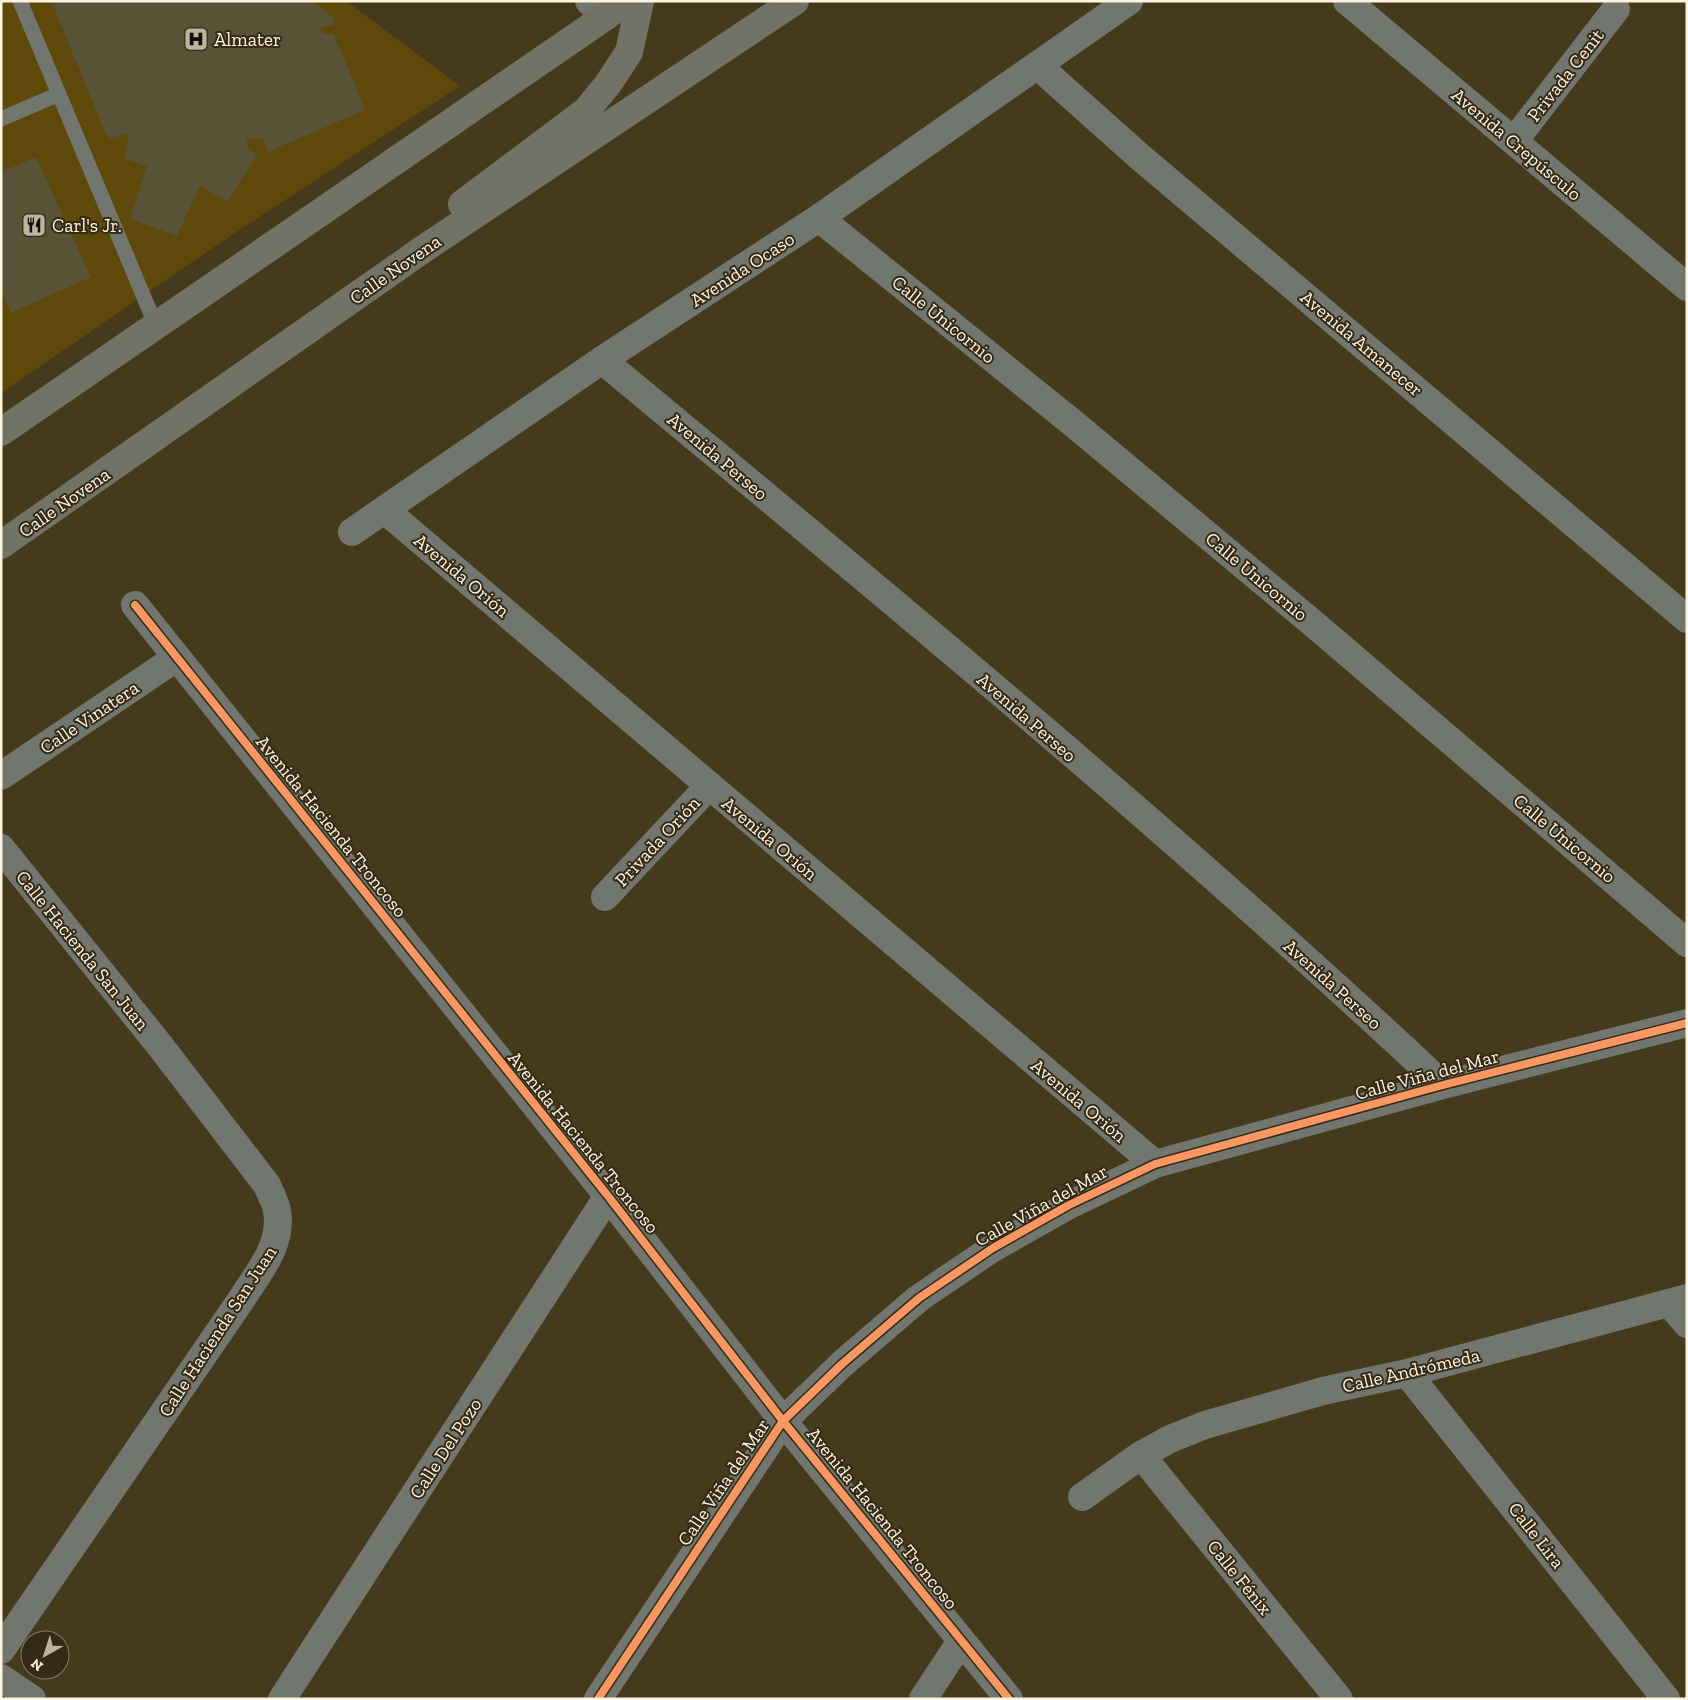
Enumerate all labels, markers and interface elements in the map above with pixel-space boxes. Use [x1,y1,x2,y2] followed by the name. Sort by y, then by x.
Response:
[1522,24,1609,126] street label: Privada Cenit
[183,26,209,52] hospital icon: Almater
[214,28,281,51] place label: Almater
[1447,83,1587,206] street label: Avenida Crepúsculo
[21,212,47,238] restaurant icon: Carl's Jr.
[52,214,122,237] place label: Carl's Jr.
[686,227,799,312] street label: Avenida Ocaso
[345,230,445,309] street label: Calle Novena
[887,271,1000,368] street label: Calle Unicornio
[1296,286,1428,401] street label: Avenida Amanecer
[663,408,773,505] street label: Avenida Perseo
[14,463,114,542] street label: Calle Novena
[1201,527,1313,626] street label: Calle Unicornio
[409,529,514,622] street label: Avenida Orión
[972,668,1081,767] street label: Avenida Perseo
[35,676,143,759] street label: Calle Vinatera
[251,731,412,922] street label: Avenida Hacienda Troncoso
[1509,789,1621,888] street label: Calle Unicornio
[610,792,705,891] street label: Privada Orión
[717,792,822,885] street label: Avenida Orión
[11,866,154,1035] street label: Calle Hacienda San Juan
[1279,934,1387,1035] street label: Avenida Perseo
[1353,1044,1502,1105] street label: Calle Viña del Mar
[503,1047,664,1238] street label: Avenida Hacienda Troncoso
[1026,1054,1131,1147] street label: Avenida Orión
[971,1159,1112,1251] street label: Calle Viña del Mar
[154,1241,281,1421] street label: Calle Hacienda San Juan
[1340,1343,1482,1397] street label: Calle Andrómeda
[404,1393,487,1503] street label: Calle Del Pozo
[672,1414,774,1550] street label: Calle Viña del Mar
[802,1423,963,1614] street label: Avenida Hacienda Troncoso
[1504,1498,1570,1573] street label: Calle Lira
[1202,1535,1277,1620] street label: Calle Fénix
[20,1630,70,1680] north arrow
[27,1655,47,1675] text: N

